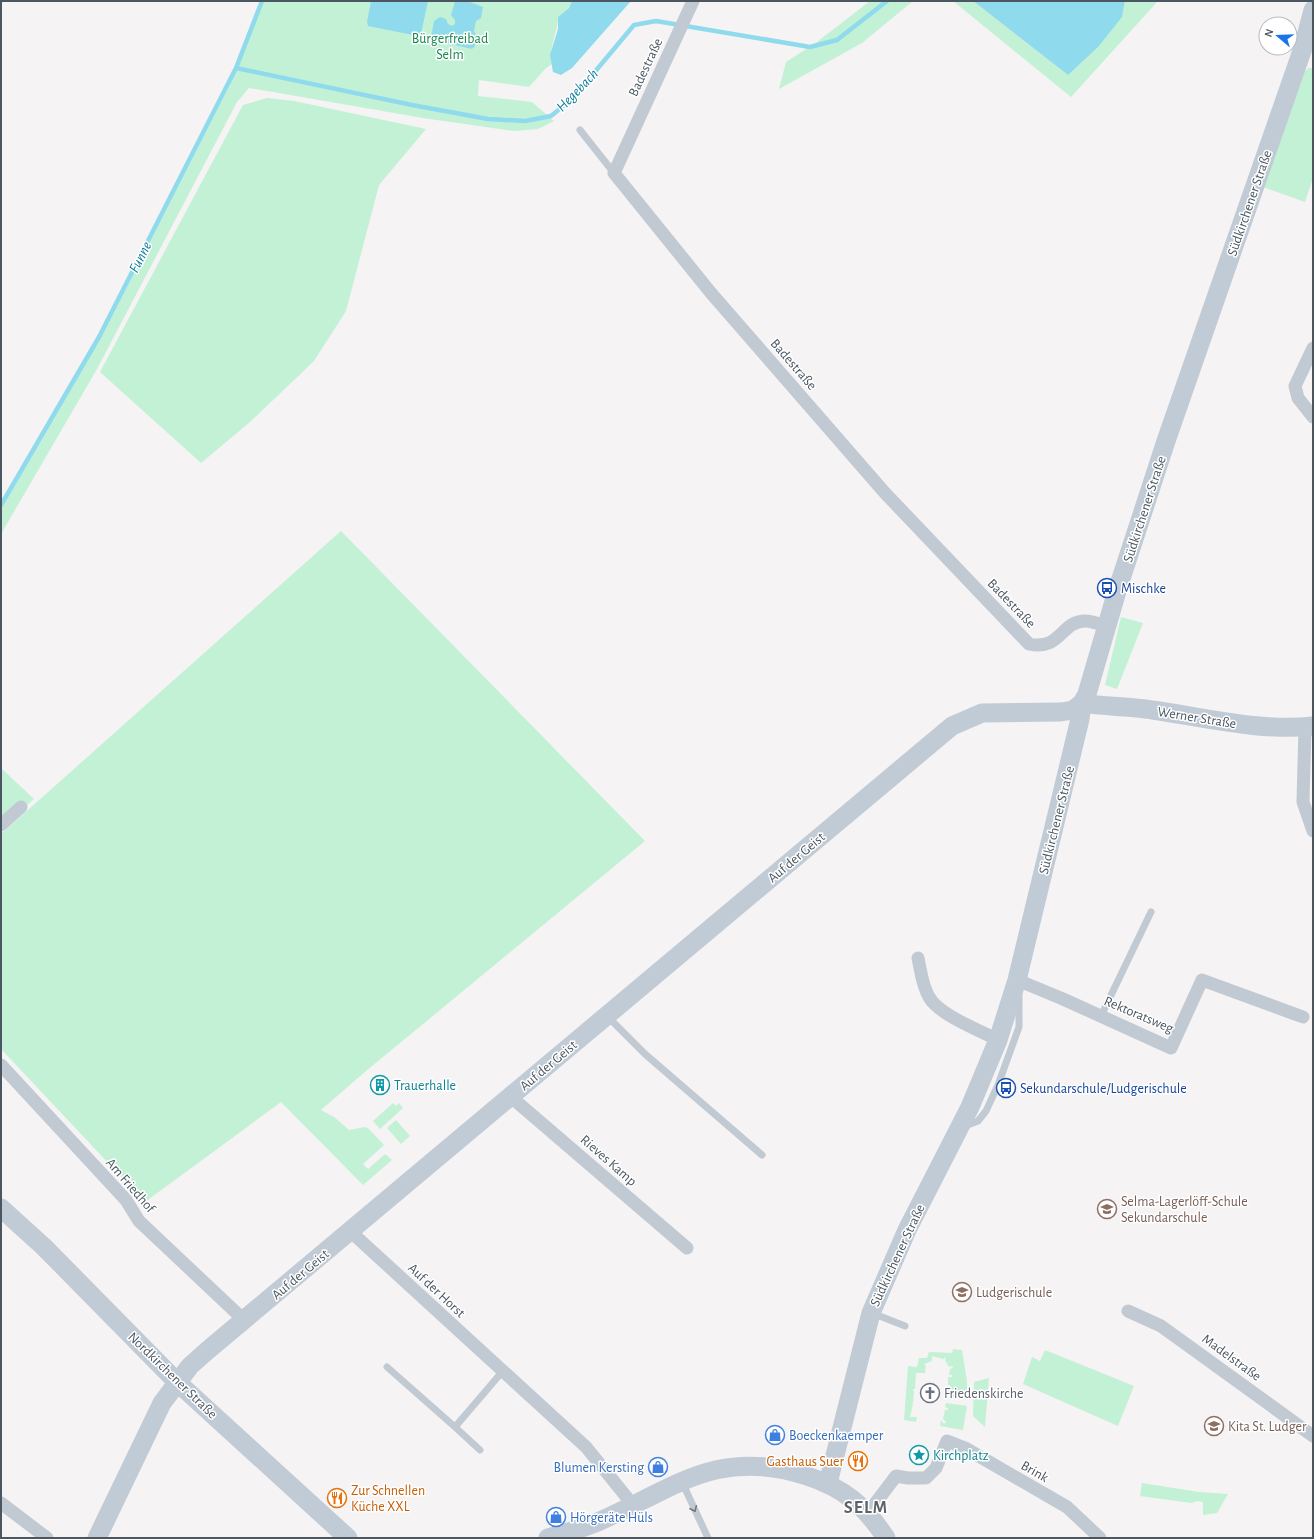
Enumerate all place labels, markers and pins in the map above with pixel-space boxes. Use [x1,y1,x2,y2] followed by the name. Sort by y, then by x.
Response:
[1096,577,1118,599] bus stop icon: Mischke
[1121,582,1166,596] place label: Mischke
[369,1074,391,1096] building icon: Trauerhalle
[995,1077,1017,1099] bus stop icon: Sekundarschule/Ludgerischule
[394,1079,456,1093] place label: Trauerhalle
[1020,1082,1187,1096] place label: Sekundarschule/Ludgerischule
[1121,1195,1248,1225] place label: Selma-Lagerlöff-Schule Sekundarschule
[1096,1198,1118,1220] school or university icon: Selma-Lagerlöff-Schule Sekundarschule
[951,1281,973,1303] school or university icon: Ludgerischule
[976,1286,1052,1300] place label: Ludgerischule
[919,1382,941,1404] church icon: Friedenskirche
[944,1387,1023,1401] place label: Friedenskirche
[1203,1415,1225,1437] school or university icon: Kita St. Ludger
[1228,1420,1307,1434] place label: Kita St. Ludger
[764,1424,786,1446] shop icon: Boeckenkaemper
[789,1429,884,1443] place label: Boeckenkaemper
[908,1444,930,1466] place icon: Kirchplatz
[933,1449,989,1463] place label: Kirchplatz
[847,1450,869,1472] restaurant icon: Gasthaus Suer
[767,1455,844,1469] place label: Gasthaus Suer
[647,1456,669,1478] shop icon: Blumen Kersting
[553,1461,644,1475] place label: Blumen Kersting
[351,1484,425,1514] place label: Zur Schnellen Küche XXL
[326,1487,348,1509] restaurant icon: Zur Schnellen Küche XXL
[545,1506,567,1528] shop icon: Hörgeräte Hüls
[570,1511,653,1525] place label: Hörgeräte Hüls

